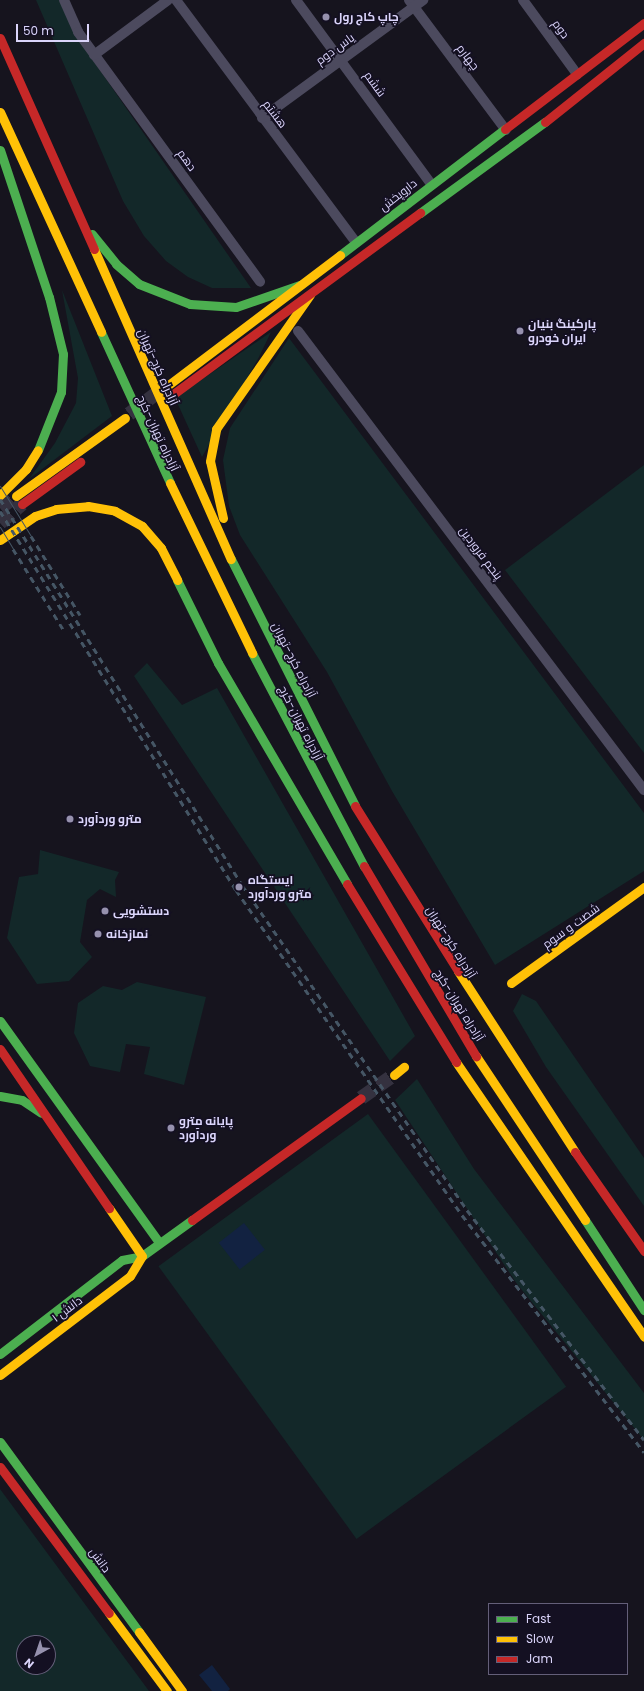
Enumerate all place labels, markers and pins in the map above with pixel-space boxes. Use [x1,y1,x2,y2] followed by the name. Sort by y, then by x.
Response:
[334,10,399,24] place label: چاپ کاج رول
[321,12,331,22] marker: چاپ کاج رول
[528,317,596,345] place label: پارکینگ بنیان ایران خودرو
[515,326,525,336] marker: پارکینگ بنیان ایران خودرو
[78,812,142,826] place label: مترو وردآورد
[65,814,75,824] marker: مترو وردآورد
[248,873,312,901] place label: ایستگاه مترو وردآورد
[233,881,245,893] marker: ایستگاه مترو وردآورد
[113,904,169,918] place label: دستشویی
[100,906,110,916] marker: دستشویی
[106,927,148,941] place label: نمازخانه
[93,929,103,939] marker: نمازخانه
[179,1114,233,1142] place label: پایانه مترو وردآورد
[166,1123,176,1133] marker: پایانه مترو وردآورد

